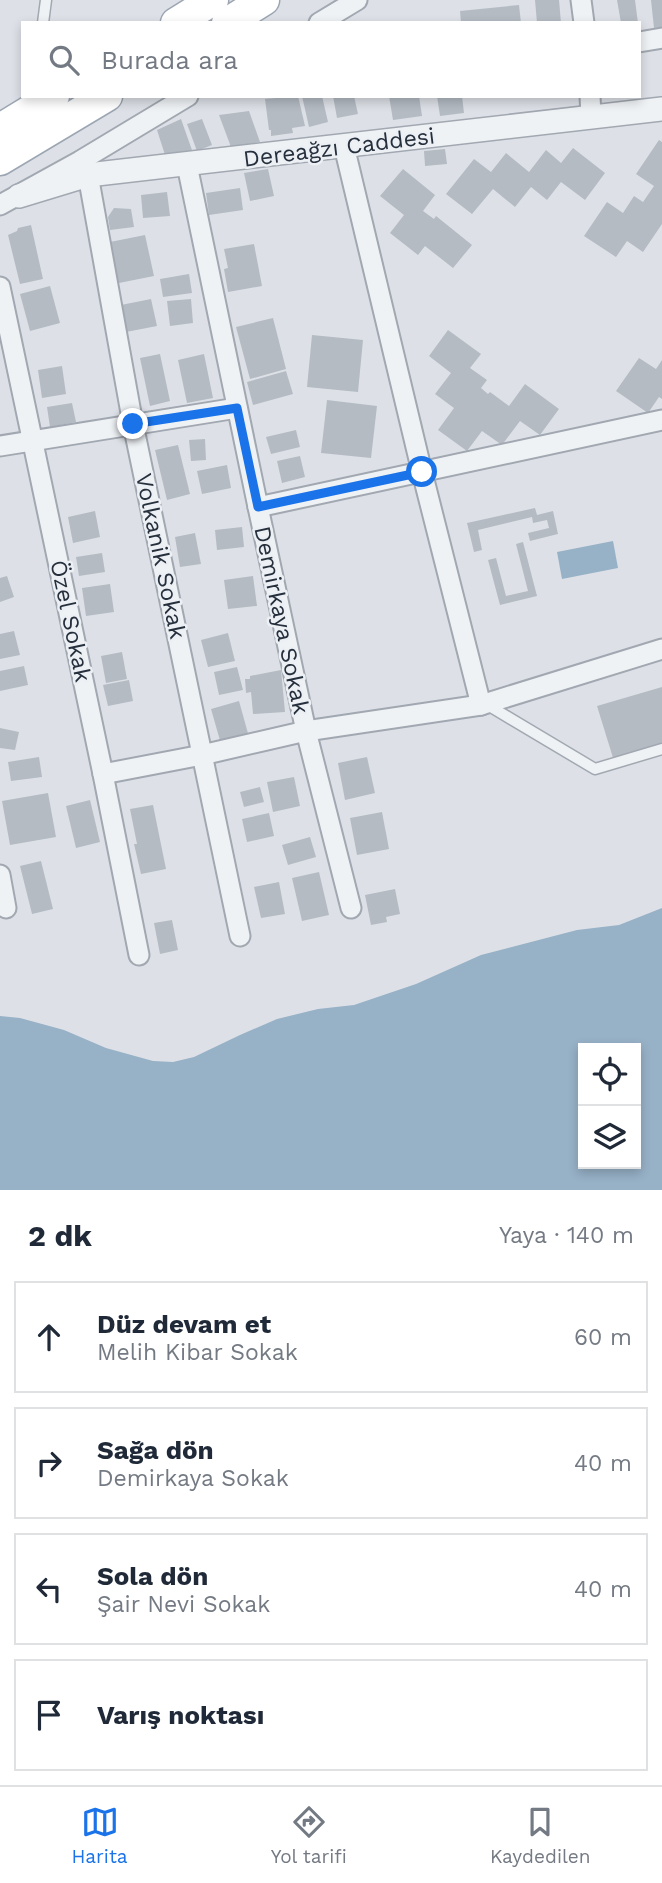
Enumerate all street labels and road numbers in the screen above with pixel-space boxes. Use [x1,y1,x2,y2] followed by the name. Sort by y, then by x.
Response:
[242,122,436,173] street label: Dereağzı Caddesi
[130,471,191,641] street label: Volkanik Sokak
[248,524,315,717] street label: Demirkaya Sokak
[44,558,97,685] street label: Özel Sokak

